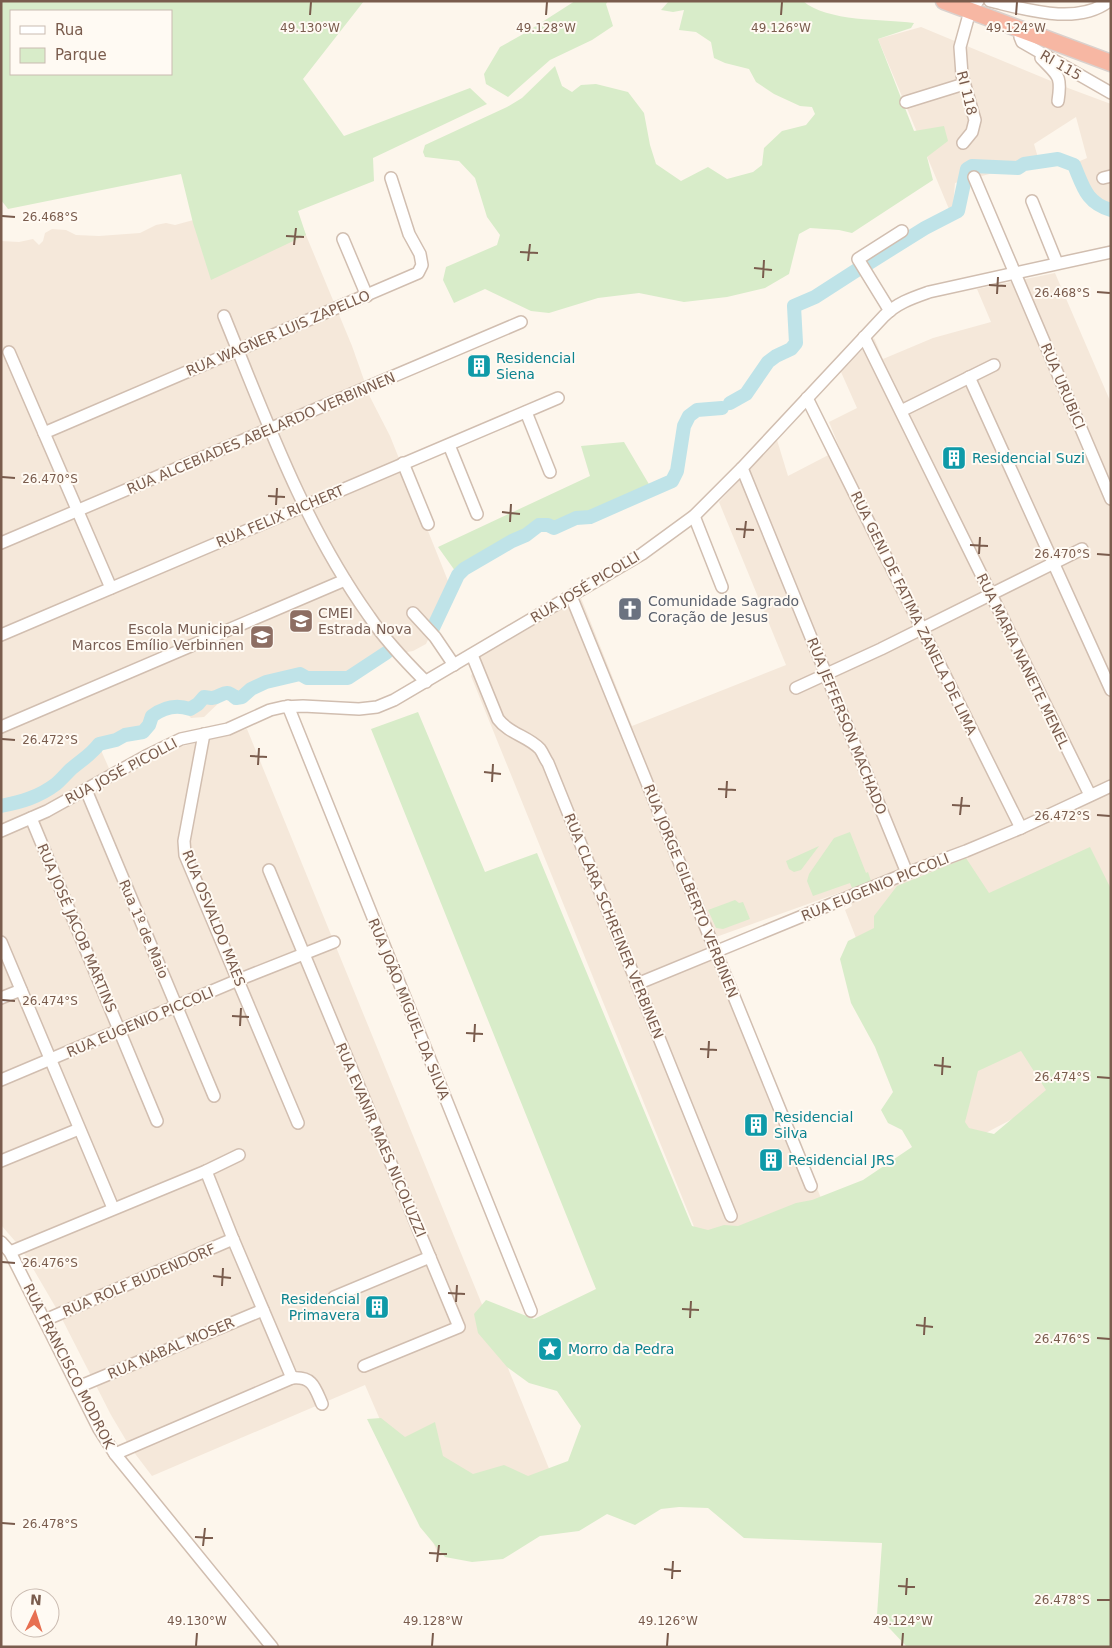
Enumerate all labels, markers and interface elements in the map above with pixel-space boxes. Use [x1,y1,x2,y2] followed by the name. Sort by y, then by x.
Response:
[10,10,172,75] legend
[55,21,83,39] text: Rua
[280,21,340,35] text: 49.130°W
[516,21,576,35] text: 49.128°W
[751,21,811,35] text: 49.126°W
[986,21,1046,35] text: 49.124°W
[55,46,107,64] text: Parque
[1038,47,1084,83] street label: RI 115
[954,69,980,117] street label: RI 118
[22,210,78,224] text: 26.468°S
[1034,286,1090,300] text: 26.468°S
[184,287,372,379] street label: RUA WAGNER LUIS ZAPELLO
[1038,341,1088,431] street label: RUA URUBICI
[496,350,575,382] place label: Residencial Siena
[466,353,492,379] building icon: Residencial Siena
[124,369,398,497] street label: RUA ALCEBIADES ABELARDO VERBINNEN
[941,445,967,471] building icon: Residencial Suzi
[972,450,1085,466] place label: Residencial Suzi
[22,472,78,486] text: 26.470°S
[214,482,347,550] street label: RUA FELIX RICHERT
[848,489,980,738] street label: RUA GENI DE FATIMA ZANELA DE LIMA
[1034,547,1090,561] text: 26.470°S
[528,548,642,626] street label: RUA JOSÉ PICOLLI
[974,571,1073,751] street label: RUA MARIA NANETE MENEL
[648,593,799,625] place label: Comunidade Sagrado Coração de Jesus
[617,596,643,622] church icon: Comunidade Sagrado Coração de Jesus
[318,605,412,637] place label: CMEI Estrada Nova
[288,608,314,634] school or university icon: CMEI Estrada Nova
[72,621,244,653] place label: Escola Municipal Marcos Emílio Verbinnen
[249,624,275,650] school or university icon: Escola Municipal Marcos Emílio Verbinnen
[804,635,890,817] street label: RUA JEFFERSON MACHADO
[22,733,78,747] text: 26.472°S
[62,735,180,807] street label: RUA JOSÉ PICOLLI
[641,782,741,1000] street label: RUA JORGE GILBERTO VERBINEN
[1034,809,1090,823] text: 26.472°S
[561,811,667,1041] street label: RUA CLARA SCHREINER VERBINEN
[34,841,120,1015] street label: RUA JOSÉ JACOB MARTINS
[179,847,249,989] street label: RUA OSVALDO MAES
[799,850,951,924] street label: RUA EUGENIO PICCOLI
[116,877,172,981] street label: Rua 1º de Maio
[365,916,453,1102] street label: RUA JOÃO MIGUEL DA SILVA
[64,984,216,1060] street label: RUA EUGENIO PICCOLI
[22,994,78,1008] text: 26.474°S
[333,1040,429,1240] street label: RUA EVANIR MAES NICOLUZZI
[1034,1070,1090,1084] text: 26.474°S
[774,1109,853,1141] place label: Residencial Silva
[743,1112,769,1138] building icon: Residencial Silva
[758,1147,784,1173] building icon: Residencial JRS
[788,1152,895,1168] place label: Residencial JRS
[60,1240,218,1320] street label: RUA ROLF BUDENDORF
[22,1256,78,1270] text: 26.476°S
[20,1281,118,1452] street label: RUA FRANCISCO MODROK
[281,1291,360,1323] place label: Residencial Primavera
[364,1294,390,1320] building icon: Residencial Primavera
[105,1314,237,1382] street label: RUA NABAL MOSER
[1034,1332,1090,1346] text: 26.476°S
[537,1336,563,1362] place icon: Morro da Pedra
[568,1341,674,1357] place label: Morro da Pedra
[22,1517,78,1531] text: 26.478°S
[10,1588,60,1638] north arrow
[30,1592,42,1608] text: N
[1034,1593,1090,1607] text: 26.478°S
[167,1614,227,1628] text: 49.130°W
[403,1614,463,1628] text: 49.128°W
[638,1614,698,1628] text: 49.126°W
[873,1614,933,1628] text: 49.124°W

